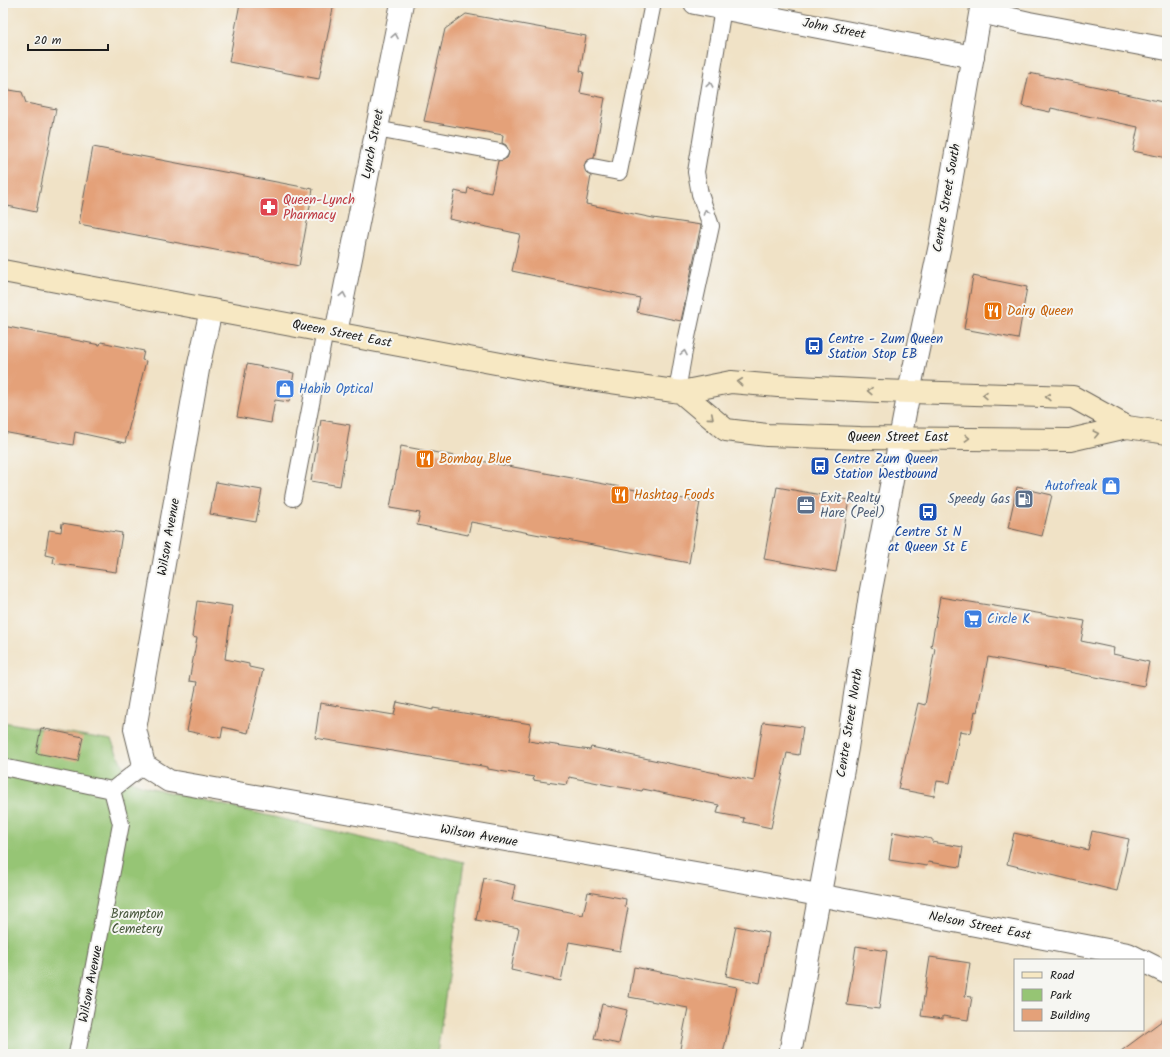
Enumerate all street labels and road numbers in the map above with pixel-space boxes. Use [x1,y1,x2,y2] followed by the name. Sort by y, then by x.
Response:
[801,13,868,46] street label: John Street
[356,106,390,181] street label: Lynch Street
[927,142,967,254] street label: Centre Street South
[290,314,394,354] street label: Queen Street East
[848,427,949,448] street label: Queen Street East
[152,496,186,577] street label: Wilson Avenue
[831,667,869,779] street label: Centre Street North
[439,819,520,853] street label: Wilson Avenue
[927,906,1034,946] street label: Nelson Street East
[73,943,109,1024] street label: Wilson Avenue

